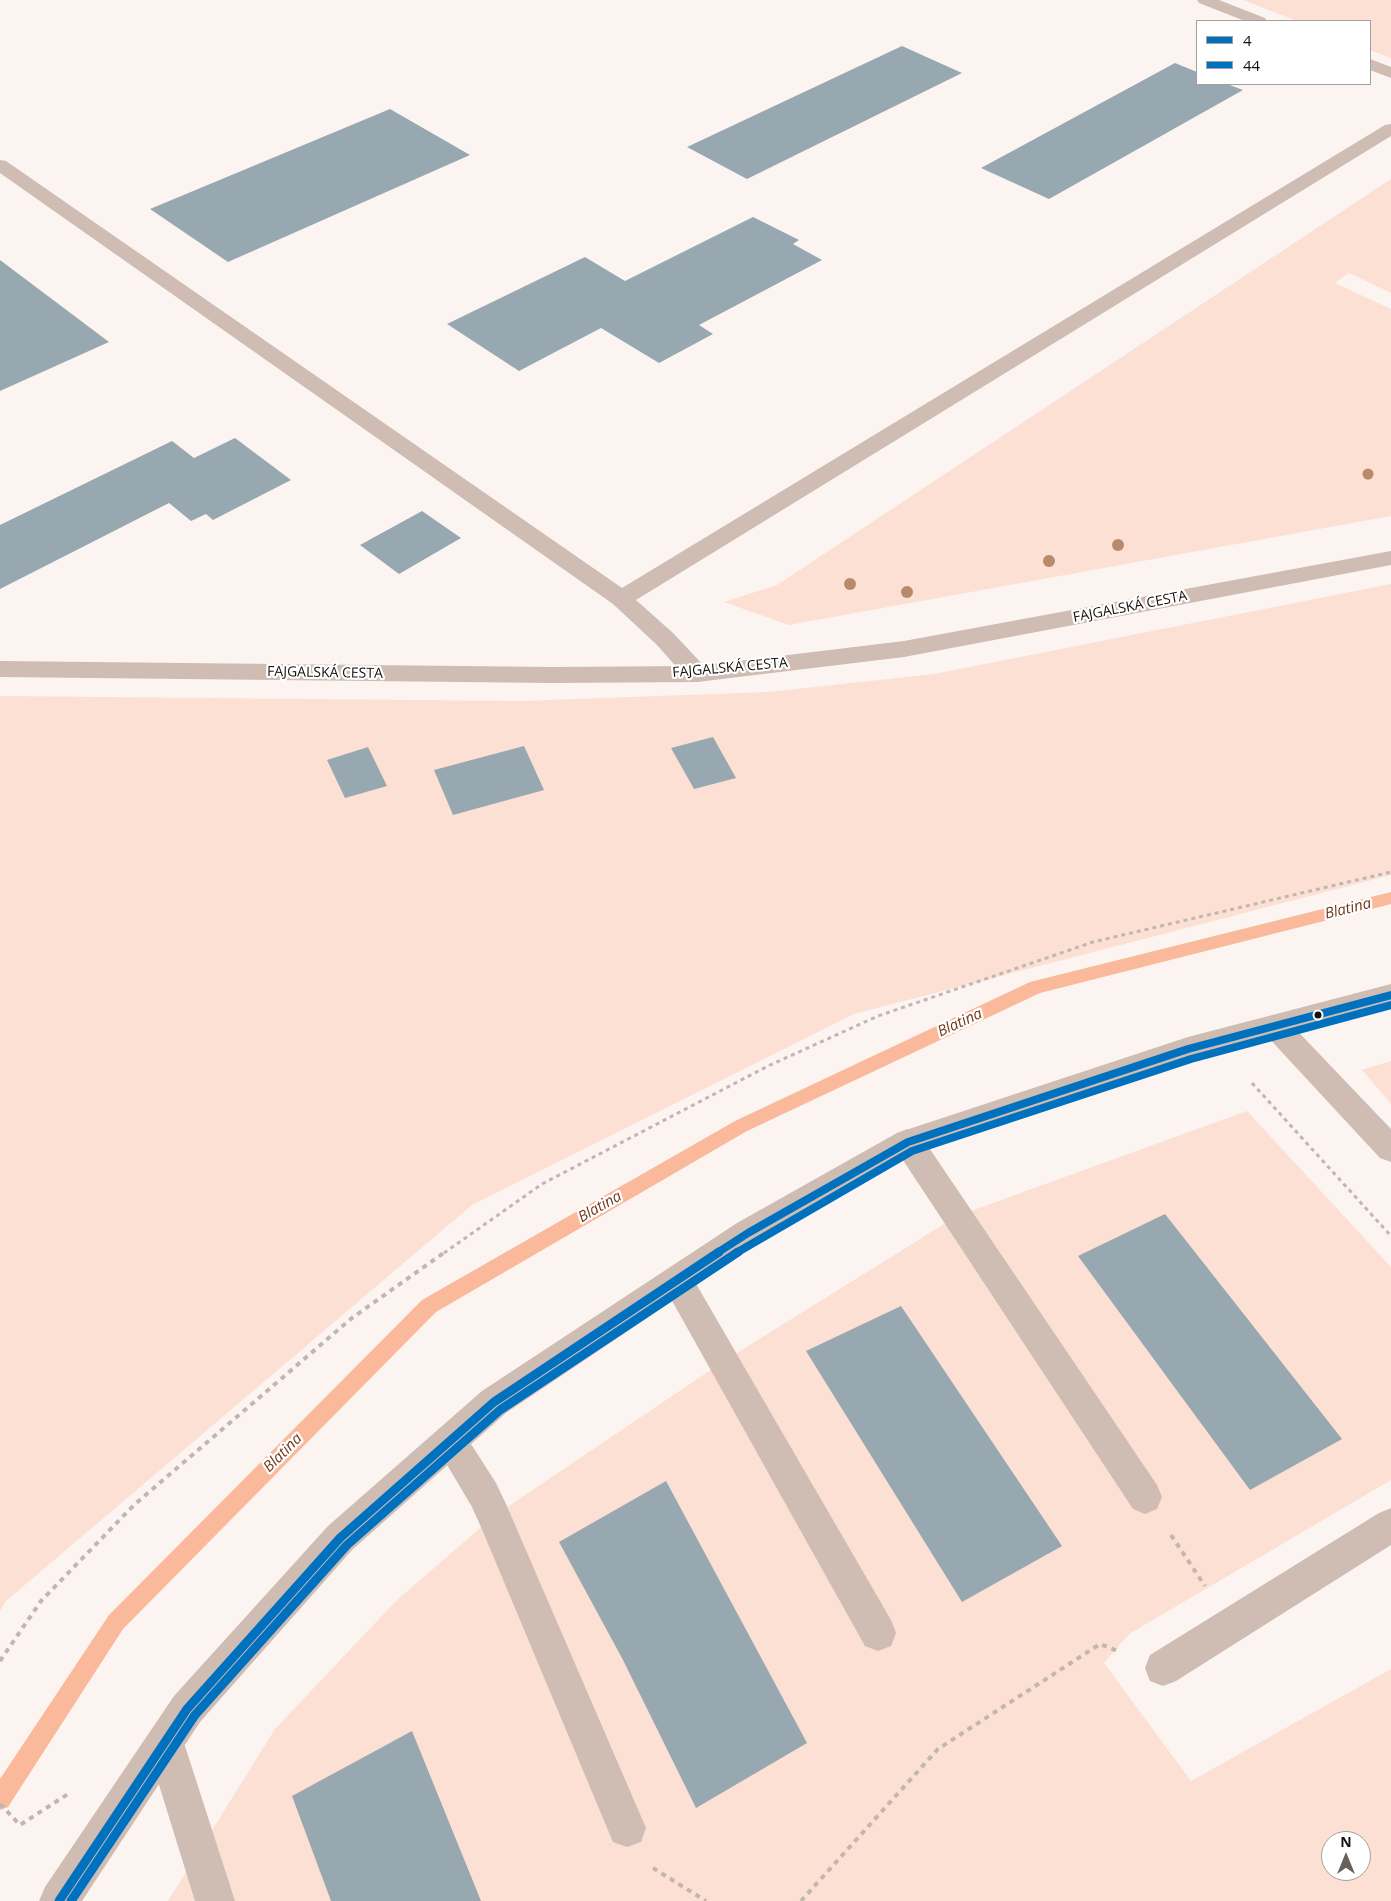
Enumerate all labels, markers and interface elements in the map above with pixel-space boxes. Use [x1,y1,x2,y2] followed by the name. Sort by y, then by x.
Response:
[1196,20,1371,85] legend
[1243,30,1252,50] text: 4
[1243,55,1260,75] text: 44
[1072,588,1188,626] street label: FAJGALSKÁ CESTA
[672,655,788,681] street label: FAJGALSKÁ CESTA
[267,664,383,682] street label: FAJGALSKÁ CESTA
[1323,895,1373,923] water label: Blatina
[935,1005,985,1041] water label: Blatina
[1313,1010,1323,1020] unlabelled marker
[575,1187,625,1227] water label: Blatina
[260,1430,306,1476] water label: Blatina
[1321,1831,1371,1881] north arrow
[1340,1832,1352,1851] text: N

